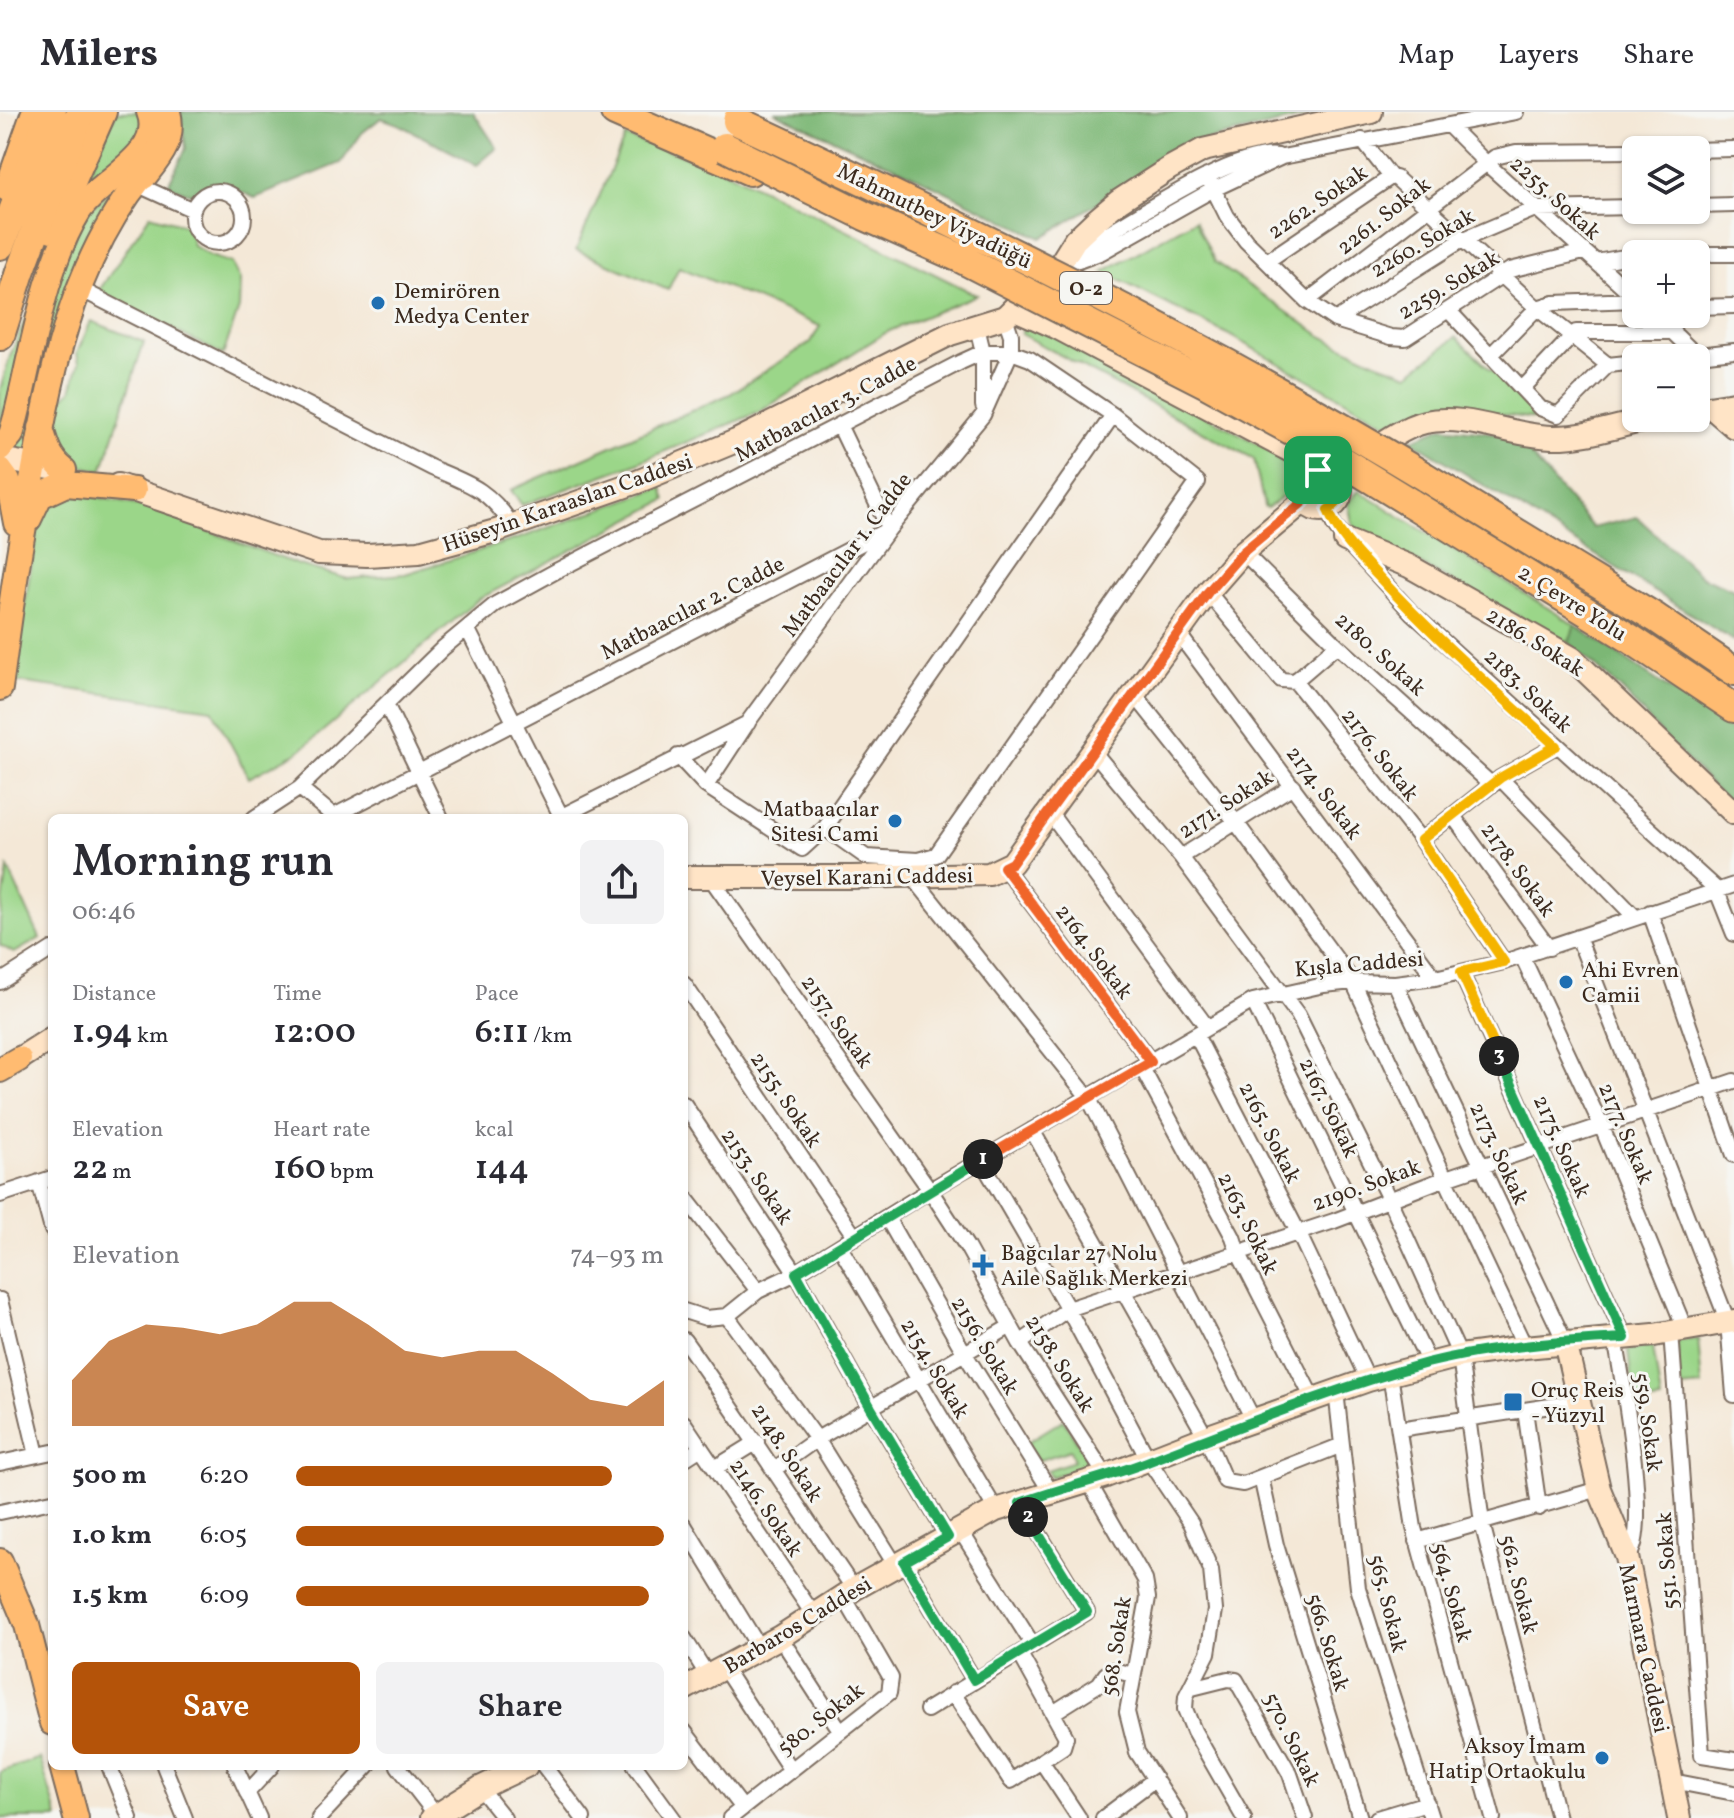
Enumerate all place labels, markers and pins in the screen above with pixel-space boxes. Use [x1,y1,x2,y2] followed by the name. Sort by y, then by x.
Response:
[394,277,529,333] place label: Demirören Medya Center
[369,294,387,312] marker: Demirören Medya Center
[1284,436,1352,504] pin
[763,795,879,851] place label: Matbaacılar Sitesi Cami
[886,812,904,830] marker: Matbaacılar Sitesi Cami
[1582,956,1679,1012] place label: Ahi Evren Camii
[1557,973,1575,991] marker: Ahi Evren Camii
[1479,1036,1519,1076] pin: 3
[963,1139,1003,1179] pin: 1
[1001,1239,1188,1295] place label: Bağcılar 27 Nolu Aile Sağlık Merkezi
[972,1254,994,1276] marker: Bağcılar 27 Nolu Aile Sağlık Merkezi
[1531,1376,1624,1432] place label: Oruç Reis - Yüzyıl
[1502,1391,1524,1413] marker: Oruç Reis - Yüzyıl
[1008,1497,1048,1537] pin: 2
[1429,1732,1586,1788] place label: Aksoy İmam Hatip Ortaokulu
[1593,1749,1611,1767] marker: Aksoy İmam Hatip Ortaokulu

